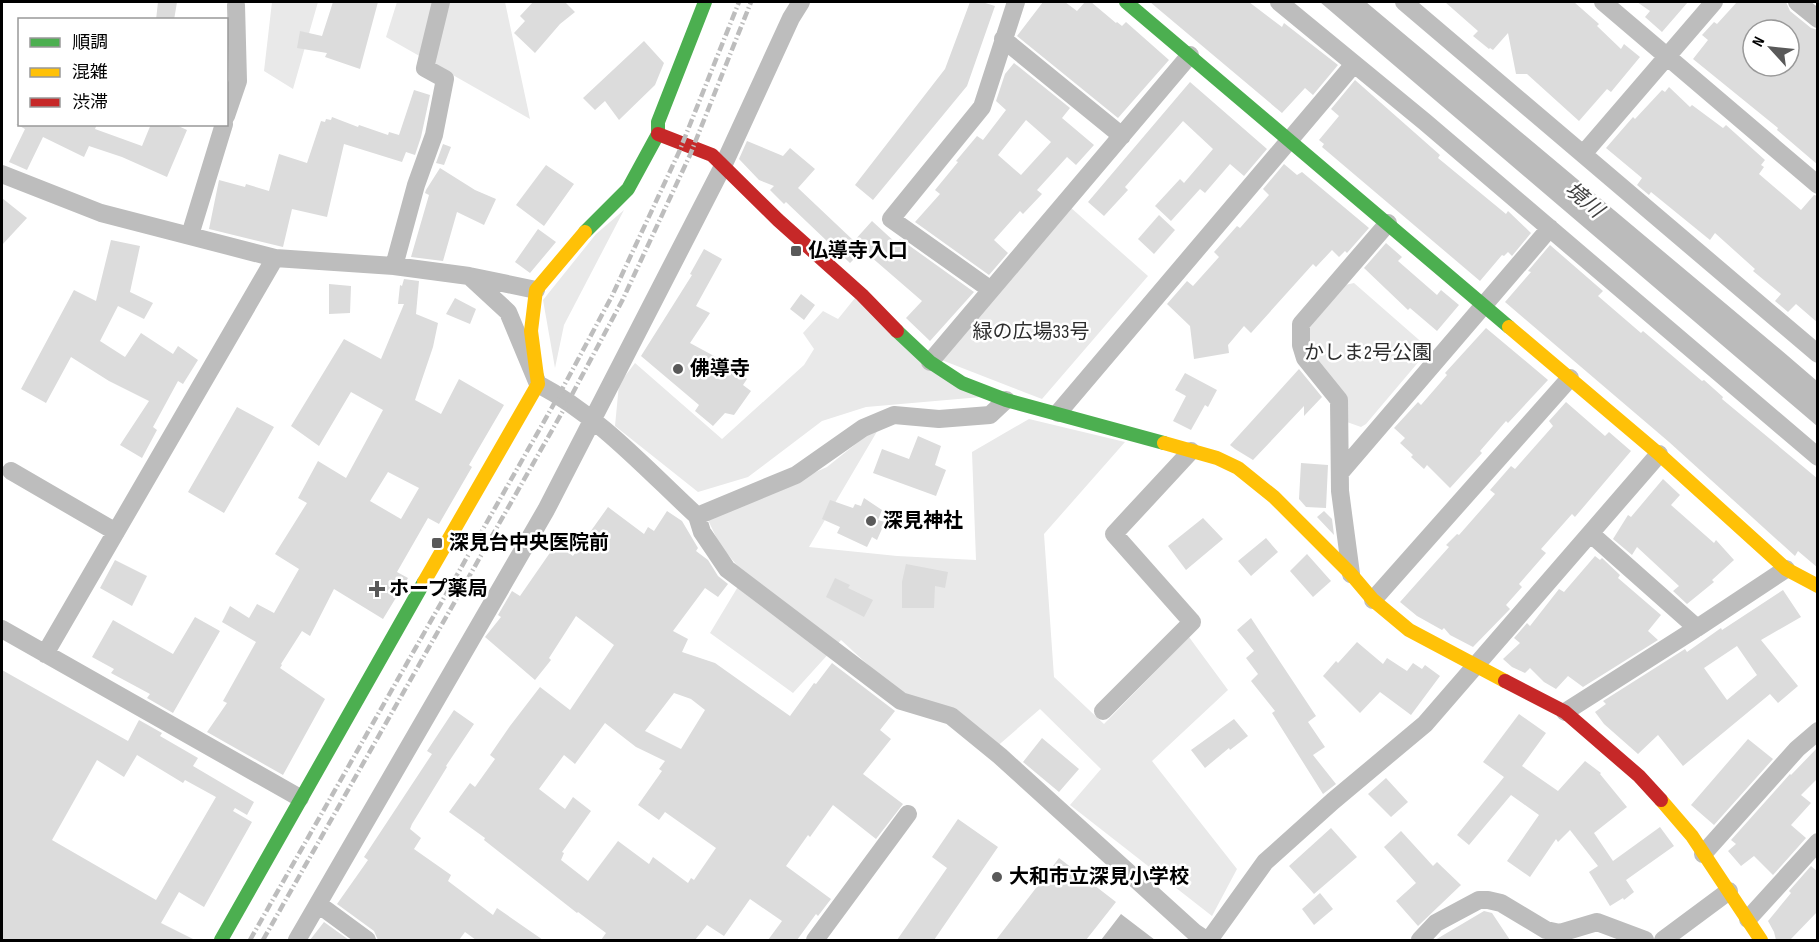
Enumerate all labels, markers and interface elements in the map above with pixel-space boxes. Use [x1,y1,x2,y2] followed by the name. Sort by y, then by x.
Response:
[18,18,228,126] legend
[1741,18,1801,78] north arrow
[72,32,108,53] text: 順調
[1749,34,1769,50] text: N
[72,62,108,83] text: 混雑
[72,92,108,113] text: 渋滞
[1560,177,1610,224] water label: 境川
[808,239,908,263] place label: 仏導寺入口
[789,244,803,258] marker: 仏導寺入口
[973,320,1089,344] park label: 緑の広場33号
[1304,341,1432,365] park label: かしま2号公園
[690,357,750,381] place label: 佛導寺
[671,362,685,376] marker: 佛導寺
[883,509,963,533] place label: 深見神社
[864,514,878,528] marker: 深見神社
[449,531,609,555] place label: 深見台中央医院前
[430,536,444,550] marker: 深見台中央医院前
[389,577,488,601] place label: ホープ薬局
[370,582,384,596] marker: ホープ薬局
[1009,865,1189,889] place label: 大和市立深見小学校
[990,870,1004,884] marker: 大和市立深見小学校

